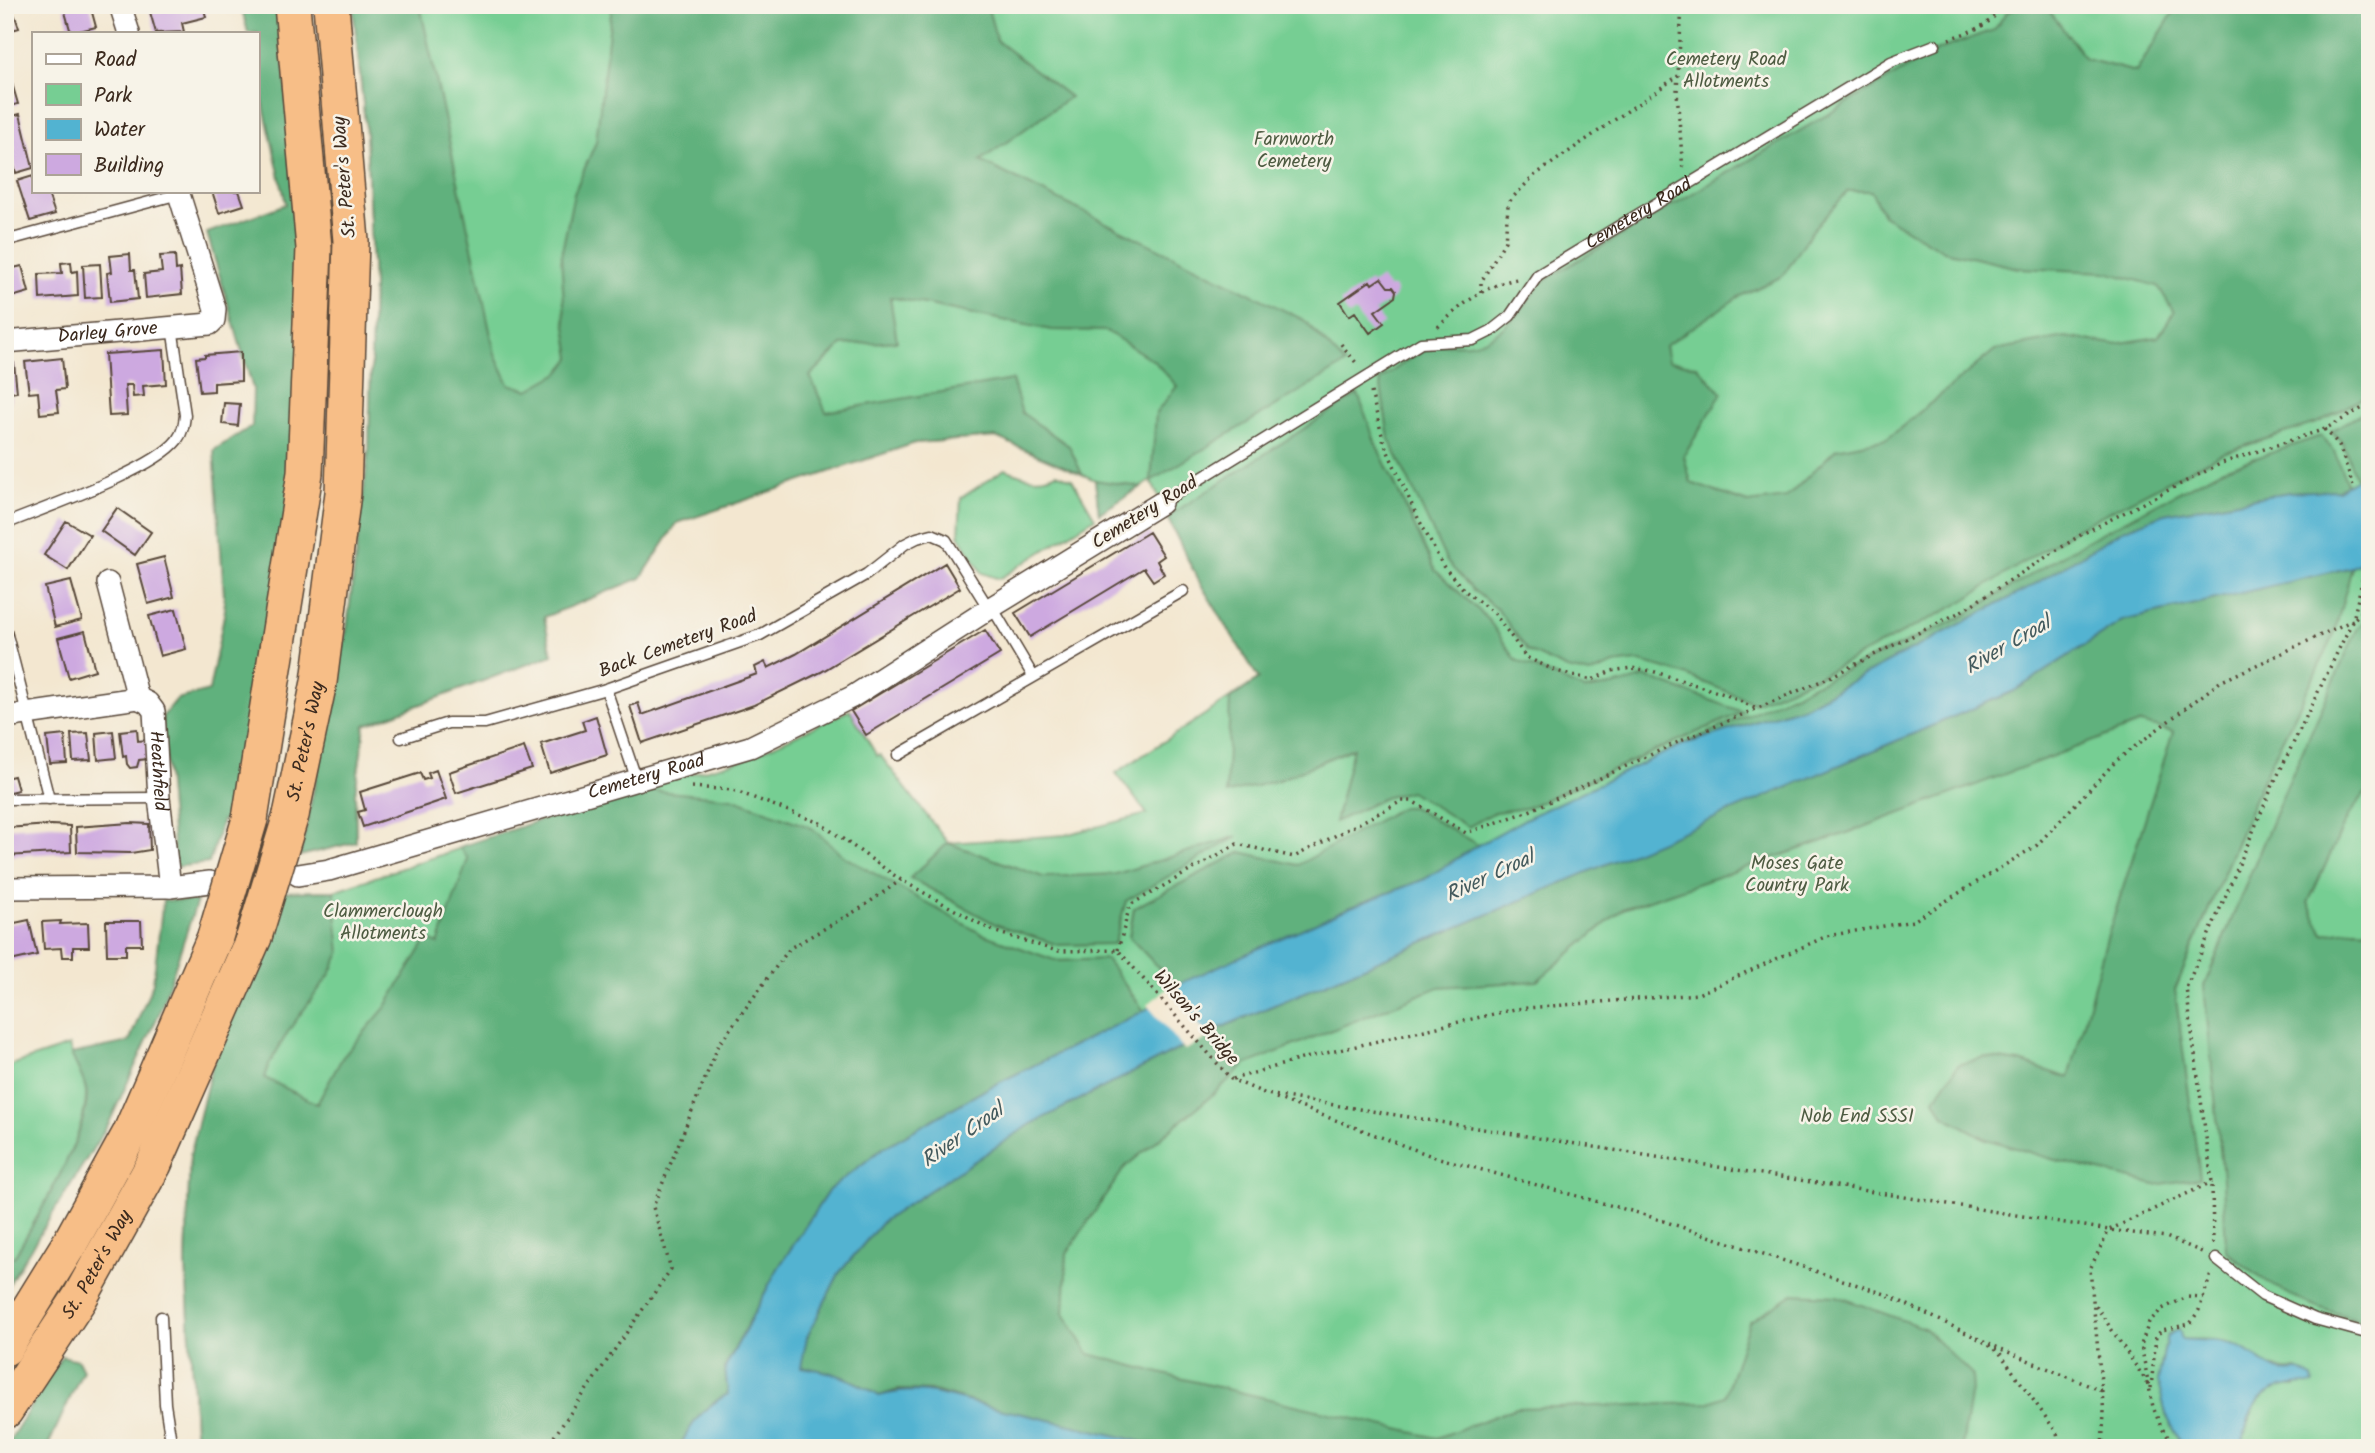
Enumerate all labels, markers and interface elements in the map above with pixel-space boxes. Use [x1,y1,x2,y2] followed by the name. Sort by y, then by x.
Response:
[32,32,259,192] legend
[94,44,137,77] text: Road
[1666,45,1787,97] park label: Cemetery Road Allotments
[94,80,132,113] text: Park
[94,114,146,147] text: Water
[325,114,365,239] street label: St. Peter's Way
[1254,125,1334,177] park label: Farnworth Cemetery
[94,150,164,183] text: Building
[1579,170,1699,258] street label: Cemetery Road
[56,314,159,352] street label: Darley Grove
[1086,468,1204,558] street label: Cemetery Road
[595,601,762,687] street label: Back Cemetery Road
[1959,606,2061,684] water label: River Croal
[279,678,334,804] street label: St. Peter's Way
[140,730,176,813] street label: Heathfield
[584,746,709,809] street label: Cemetery Road
[1440,840,1544,912] water label: River Croal
[1745,849,1849,901] park label: Moses Gate Country Park
[323,897,443,949] park label: Clammerclough Allotments
[1146,963,1247,1073] street label: Wilson's Bridge
[915,1093,1015,1177] water label: River Croal
[1800,1102,1914,1132] park label: Nob End SSSI
[54,1204,141,1326] street label: St. Peter's Way

